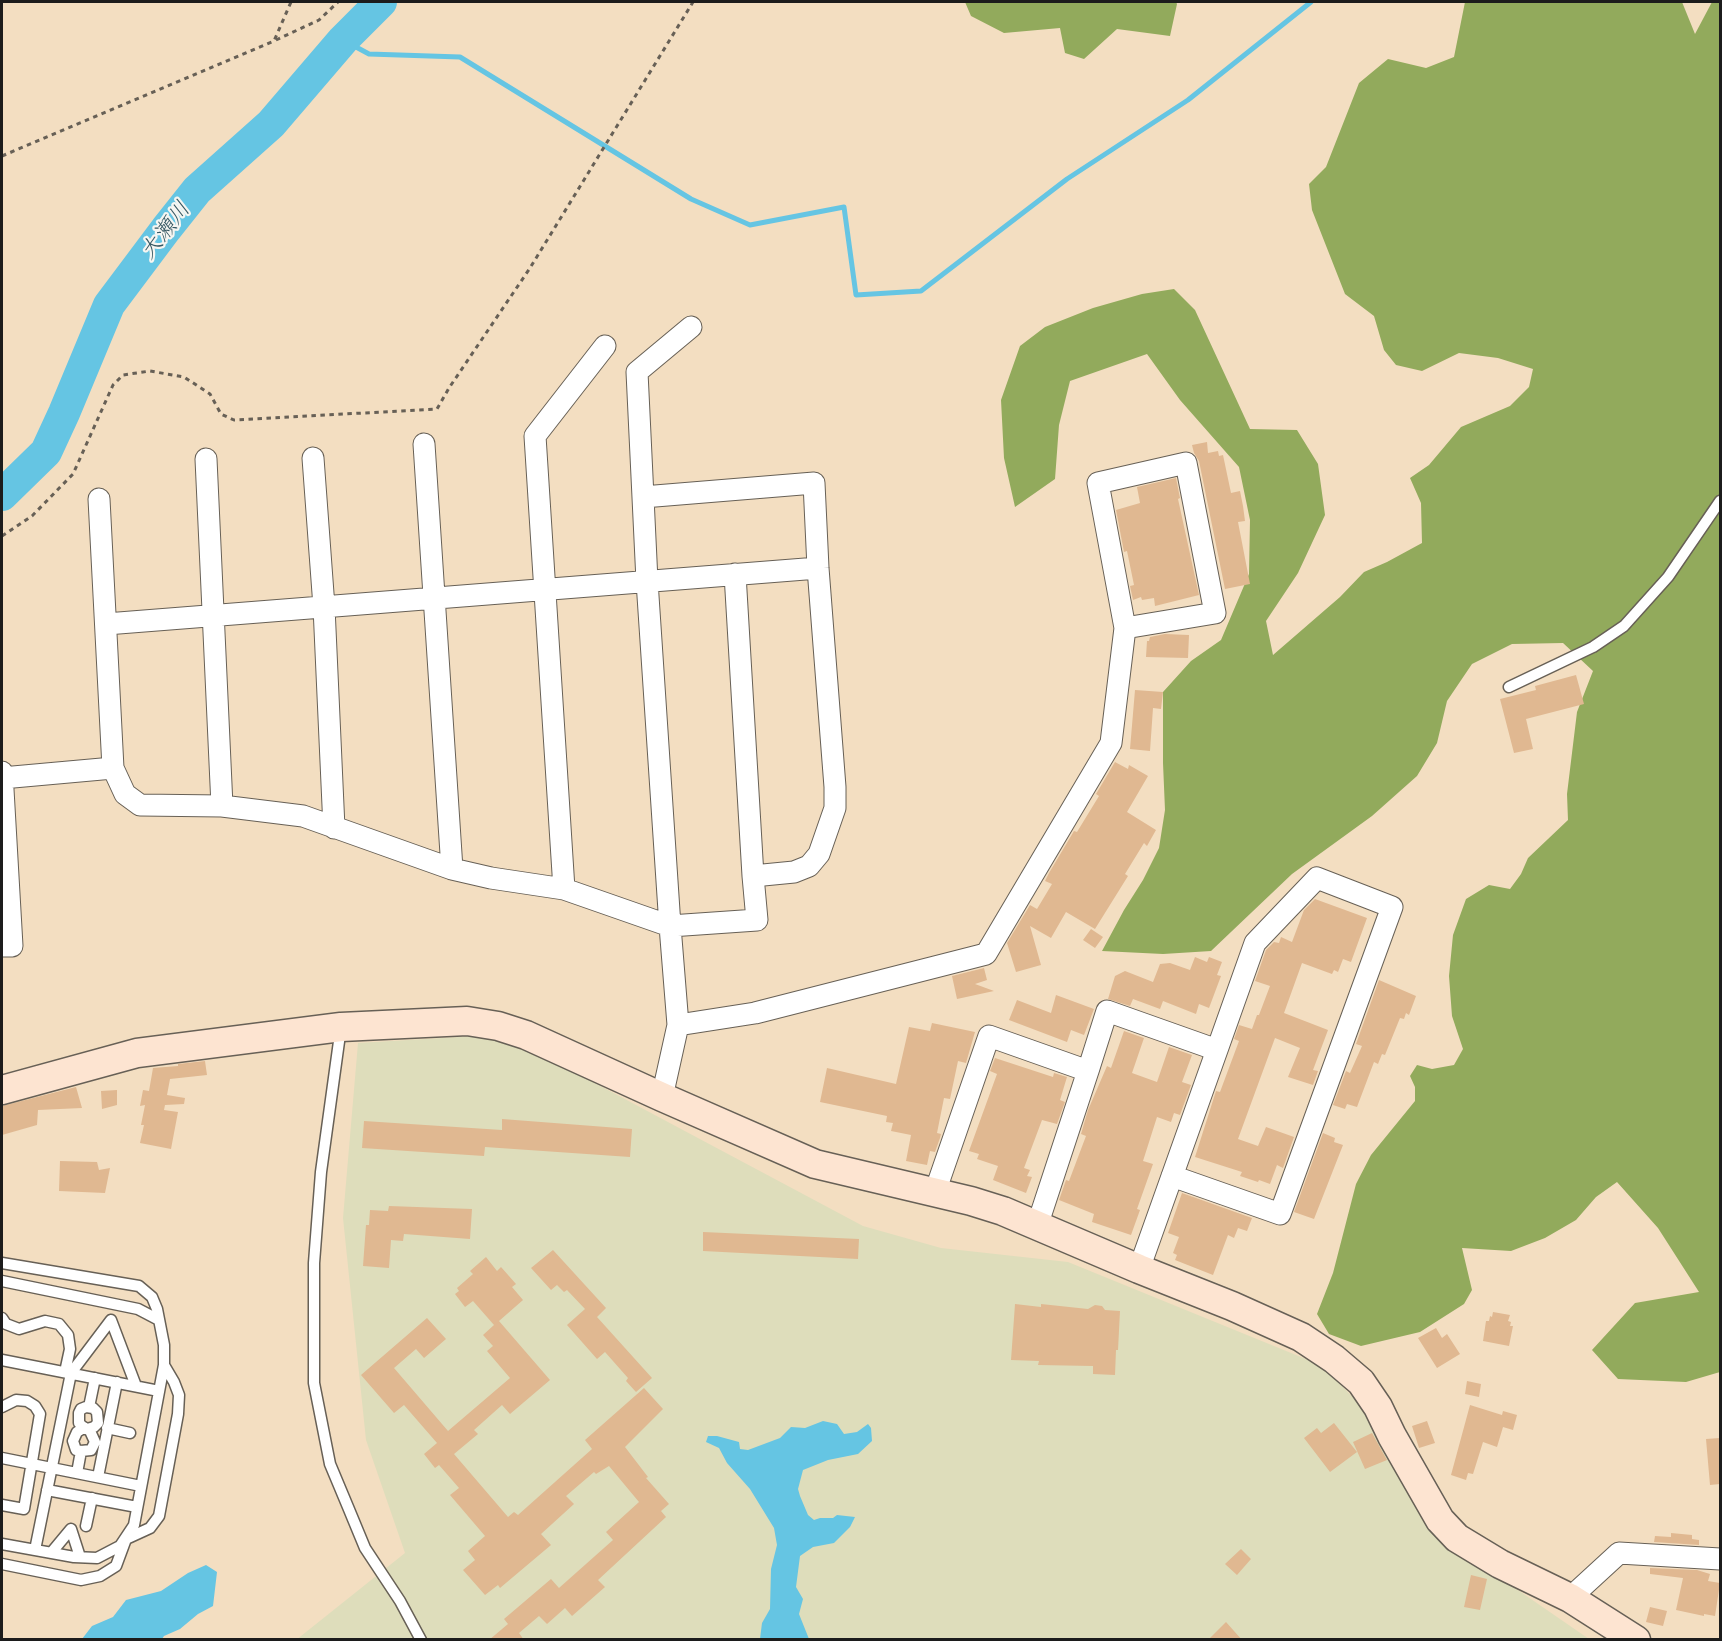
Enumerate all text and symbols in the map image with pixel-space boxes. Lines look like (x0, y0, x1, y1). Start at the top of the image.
water label: 大瀬川 (135, 197, 197, 265)

